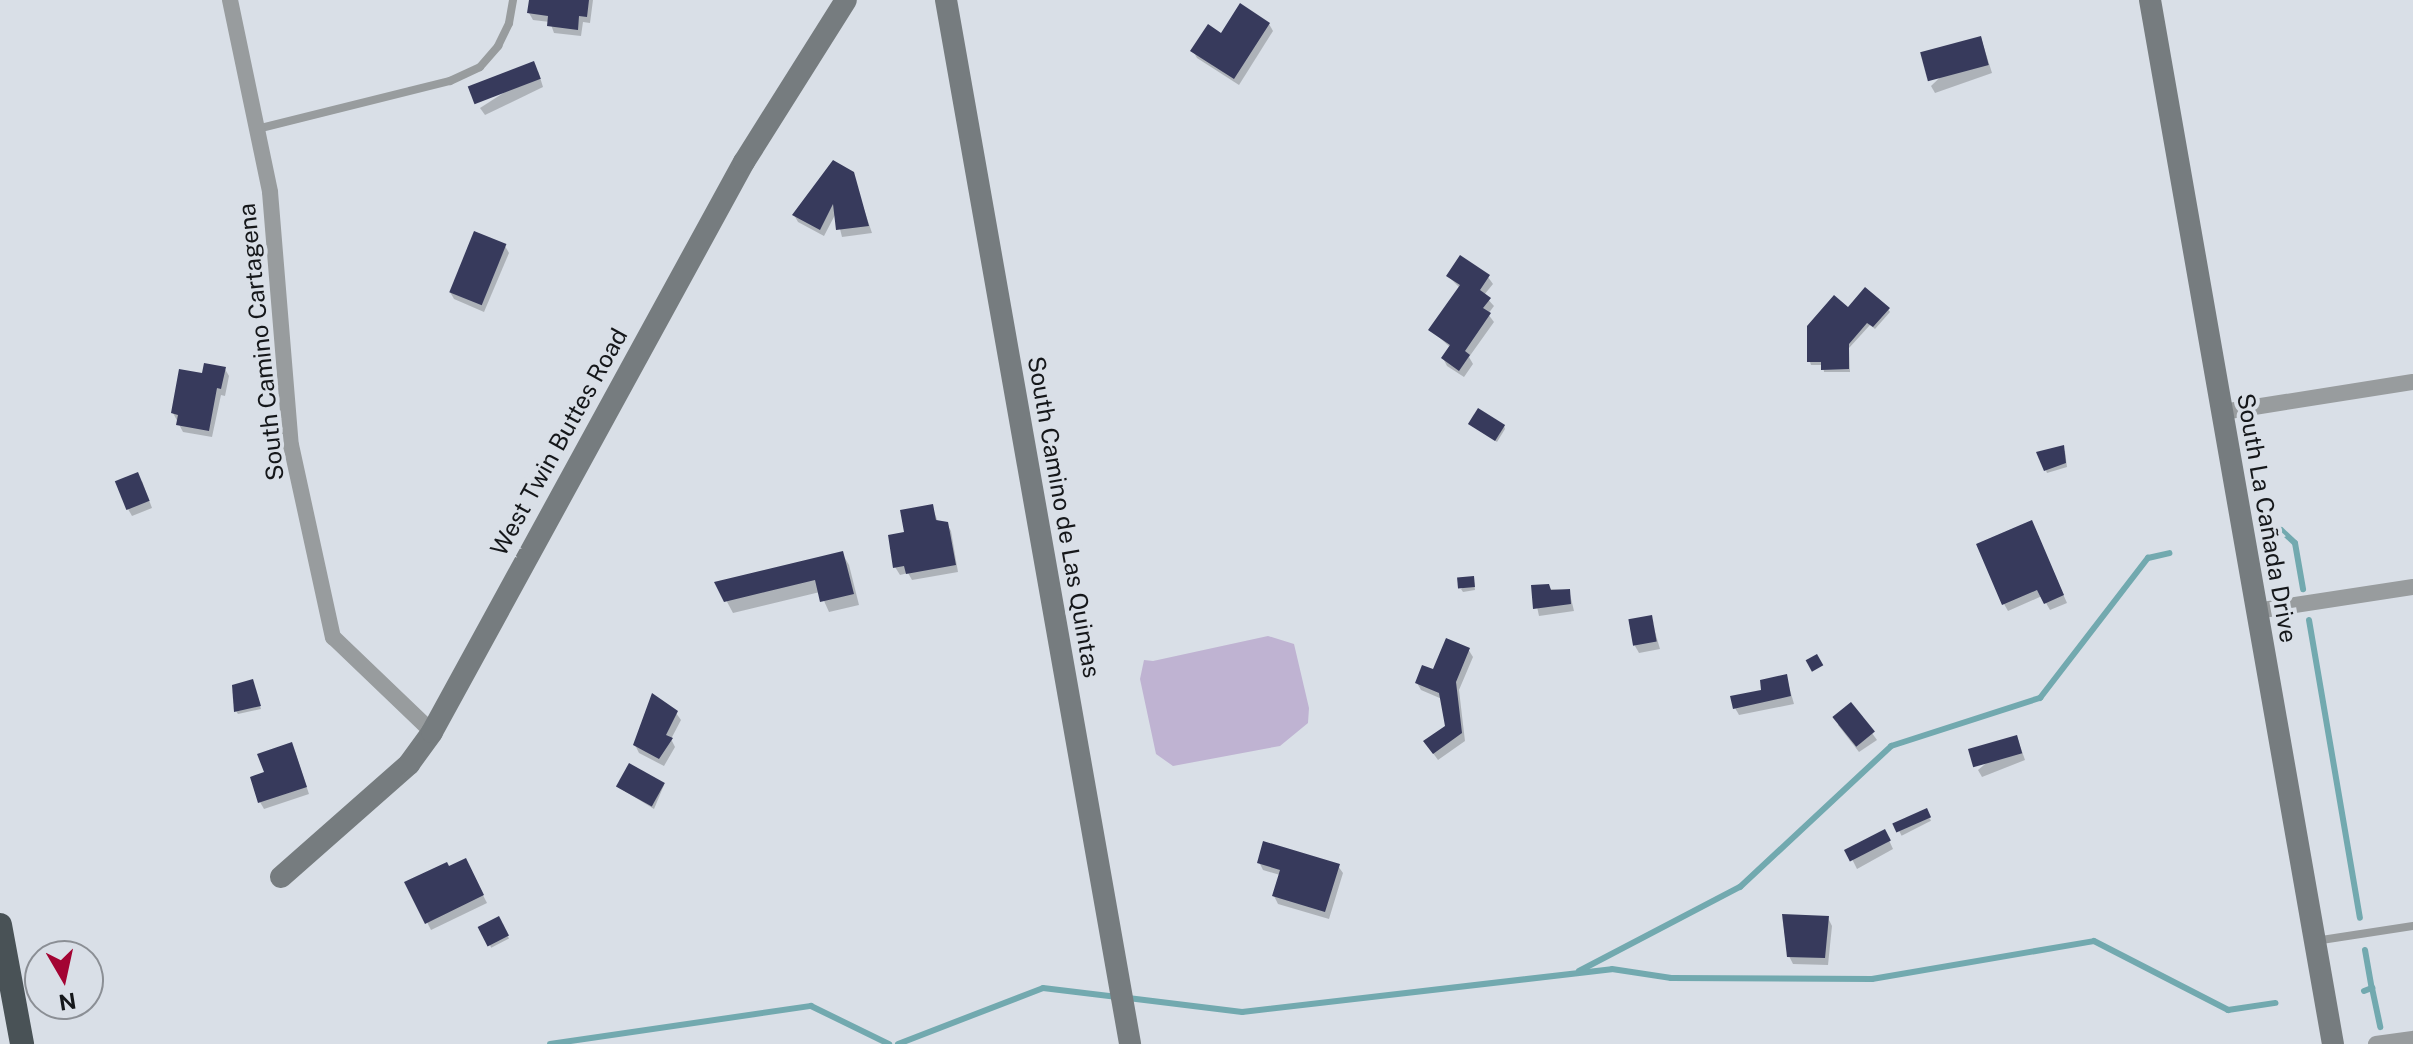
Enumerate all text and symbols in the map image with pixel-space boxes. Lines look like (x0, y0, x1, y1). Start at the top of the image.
street label: South Camino Cartagena (232, 202, 290, 482)
street label: West Twin Buttes Road (484, 323, 634, 561)
street label: South Camino de Las Quintas (1021, 354, 1107, 680)
street label: South La Cañada Drive (2231, 391, 2303, 645)
north arrow (24, 940, 104, 1020)
text: N (57, 988, 78, 1016)

